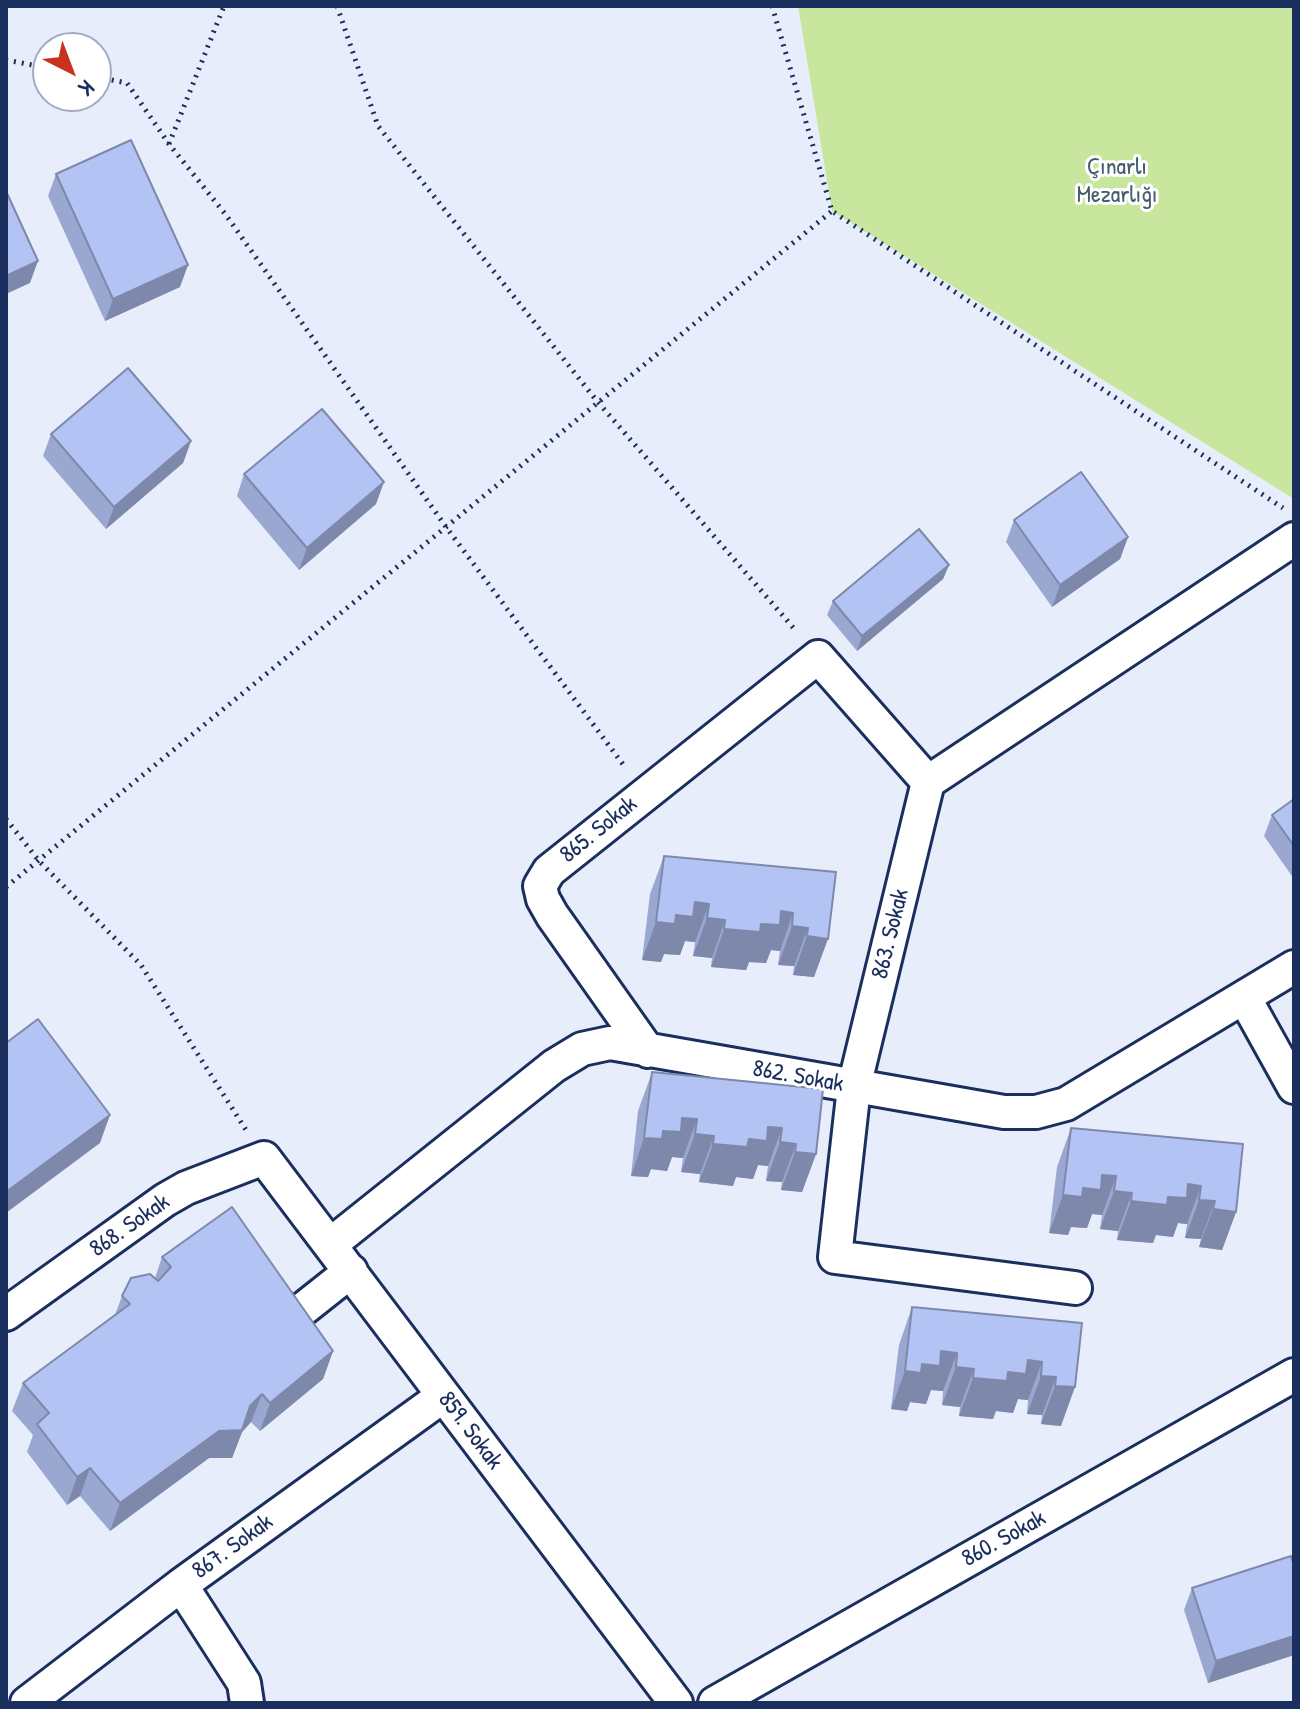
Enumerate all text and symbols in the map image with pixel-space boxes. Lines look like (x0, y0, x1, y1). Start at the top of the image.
north arrow (32, 32, 112, 112)
text: K (72, 73, 101, 103)
park label: Çınarlı Mezarlığı (1077, 154, 1157, 210)
street label: 865. Sokak (555, 790, 643, 870)
street label: 863. Sokak (866, 886, 916, 982)
street label: 862. Sokak (750, 1055, 846, 1099)
street label: 868. Sokak (84, 1188, 176, 1264)
street label: 859. Sokak (431, 1386, 509, 1476)
street label: 860. Sokak (957, 1504, 1051, 1574)
street label: 867. Sokak (187, 1508, 279, 1586)

